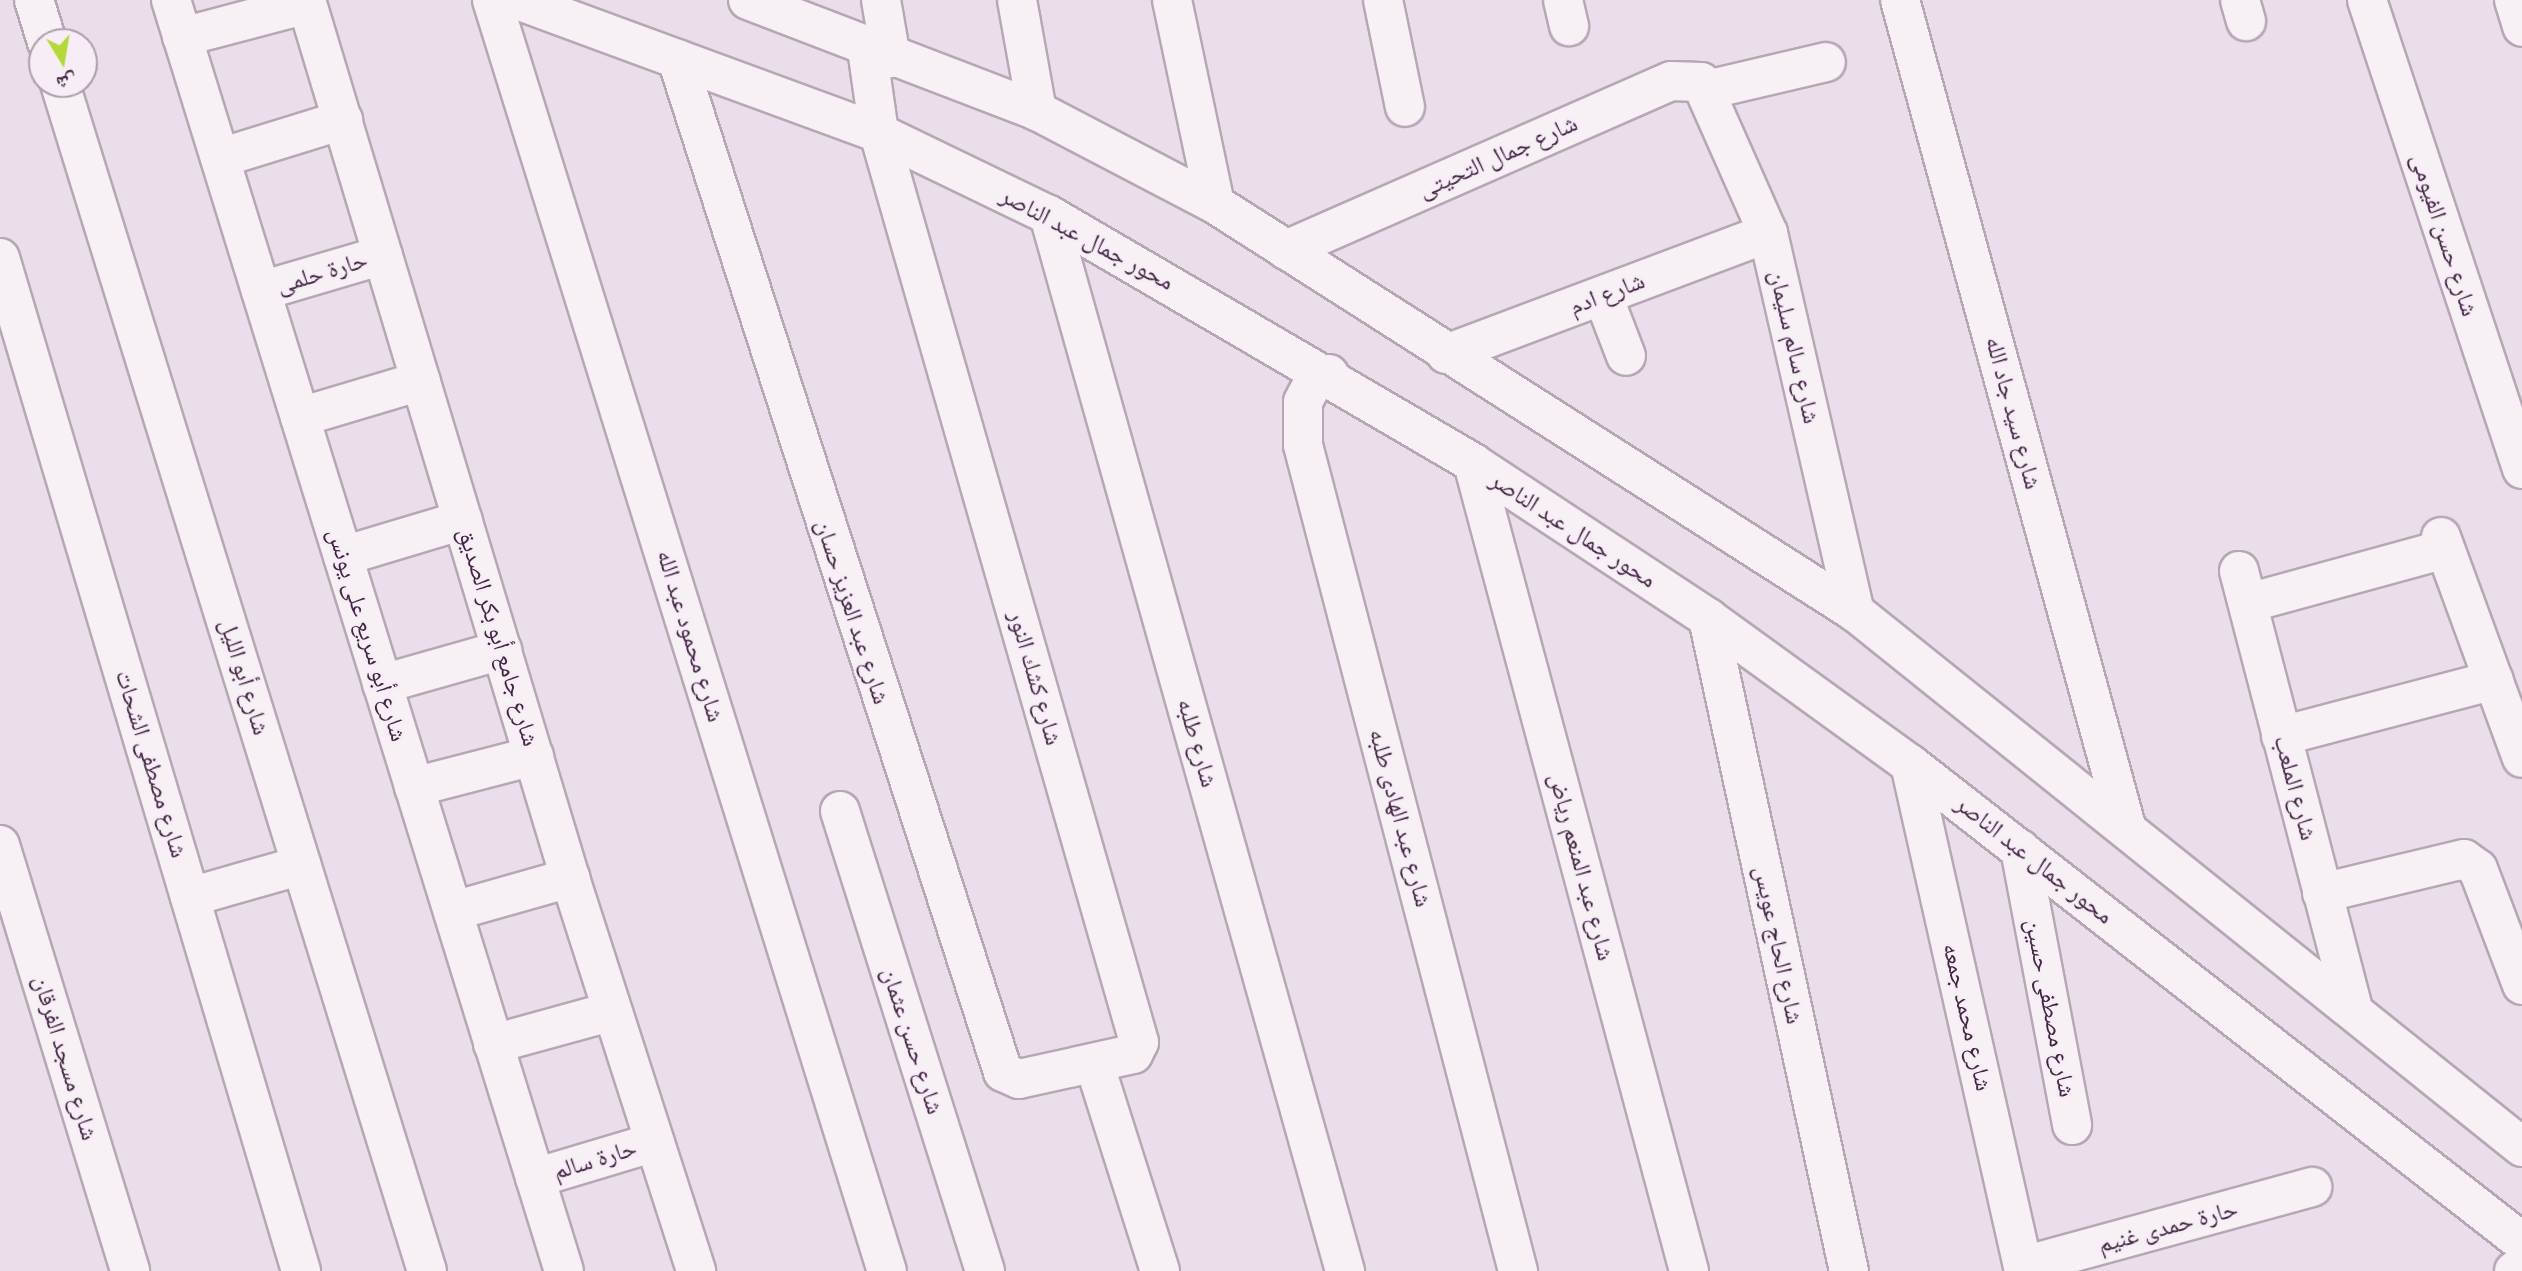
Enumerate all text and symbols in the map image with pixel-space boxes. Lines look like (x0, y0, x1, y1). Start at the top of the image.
north arrow (28, 28, 98, 98)
text: ش (55, 69, 79, 95)
street label: شارع جمال التحيتى (1414, 109, 1582, 205)
street label: شارع حسن الفيومى (2404, 150, 2484, 320)
street label: محور جمال عبد الناصر (995, 181, 1179, 297)
street label: حارة حلمى (273, 246, 371, 300)
street label: شارع ادم (1565, 266, 1649, 322)
street label: شارع سالم سليمان (1762, 267, 1826, 427)
street label: شارع سيد جاد الله (1979, 334, 2047, 492)
street label: محور جمال عبد الناصر (1484, 466, 1662, 594)
street label: شارع عبد العزيز حسان (809, 516, 895, 708)
street label: شارع جامع أبو بكر الصديق (451, 524, 545, 750)
street label: شارع أبو سريع على يونس (321, 525, 413, 745)
street label: شارع محمود عبد الله (650, 547, 730, 725)
street label: شارع كشك النور (1002, 607, 1068, 749)
street label: شارع أبو الليل (213, 616, 275, 738)
street label: شارع مصطفى الشحات (109, 667, 193, 861)
street label: شارع طلبه (1171, 695, 1223, 791)
street label: شارع عبد الهادى طلبه (1362, 726, 1438, 910)
street label: شارع الملعب (2267, 732, 2323, 844)
street label: شارع عبد المنعم رياض (1542, 770, 1620, 964)
street label: محور جمال عبد الناصر (1949, 789, 2119, 931)
street label: شارع الحاج عويس (1747, 863, 1809, 1027)
street label: شارع مصطفى حسين (2019, 916, 2081, 1100)
street label: شارع محمد جمعه (1936, 940, 1998, 1094)
street label: شارع حسن عثمان (875, 964, 949, 1118)
street label: شارع مسجد الفرقان (26, 972, 104, 1144)
street label: حارة سالم (550, 1134, 640, 1186)
street label: حارة حمدى غنيم (2095, 1195, 2241, 1259)

